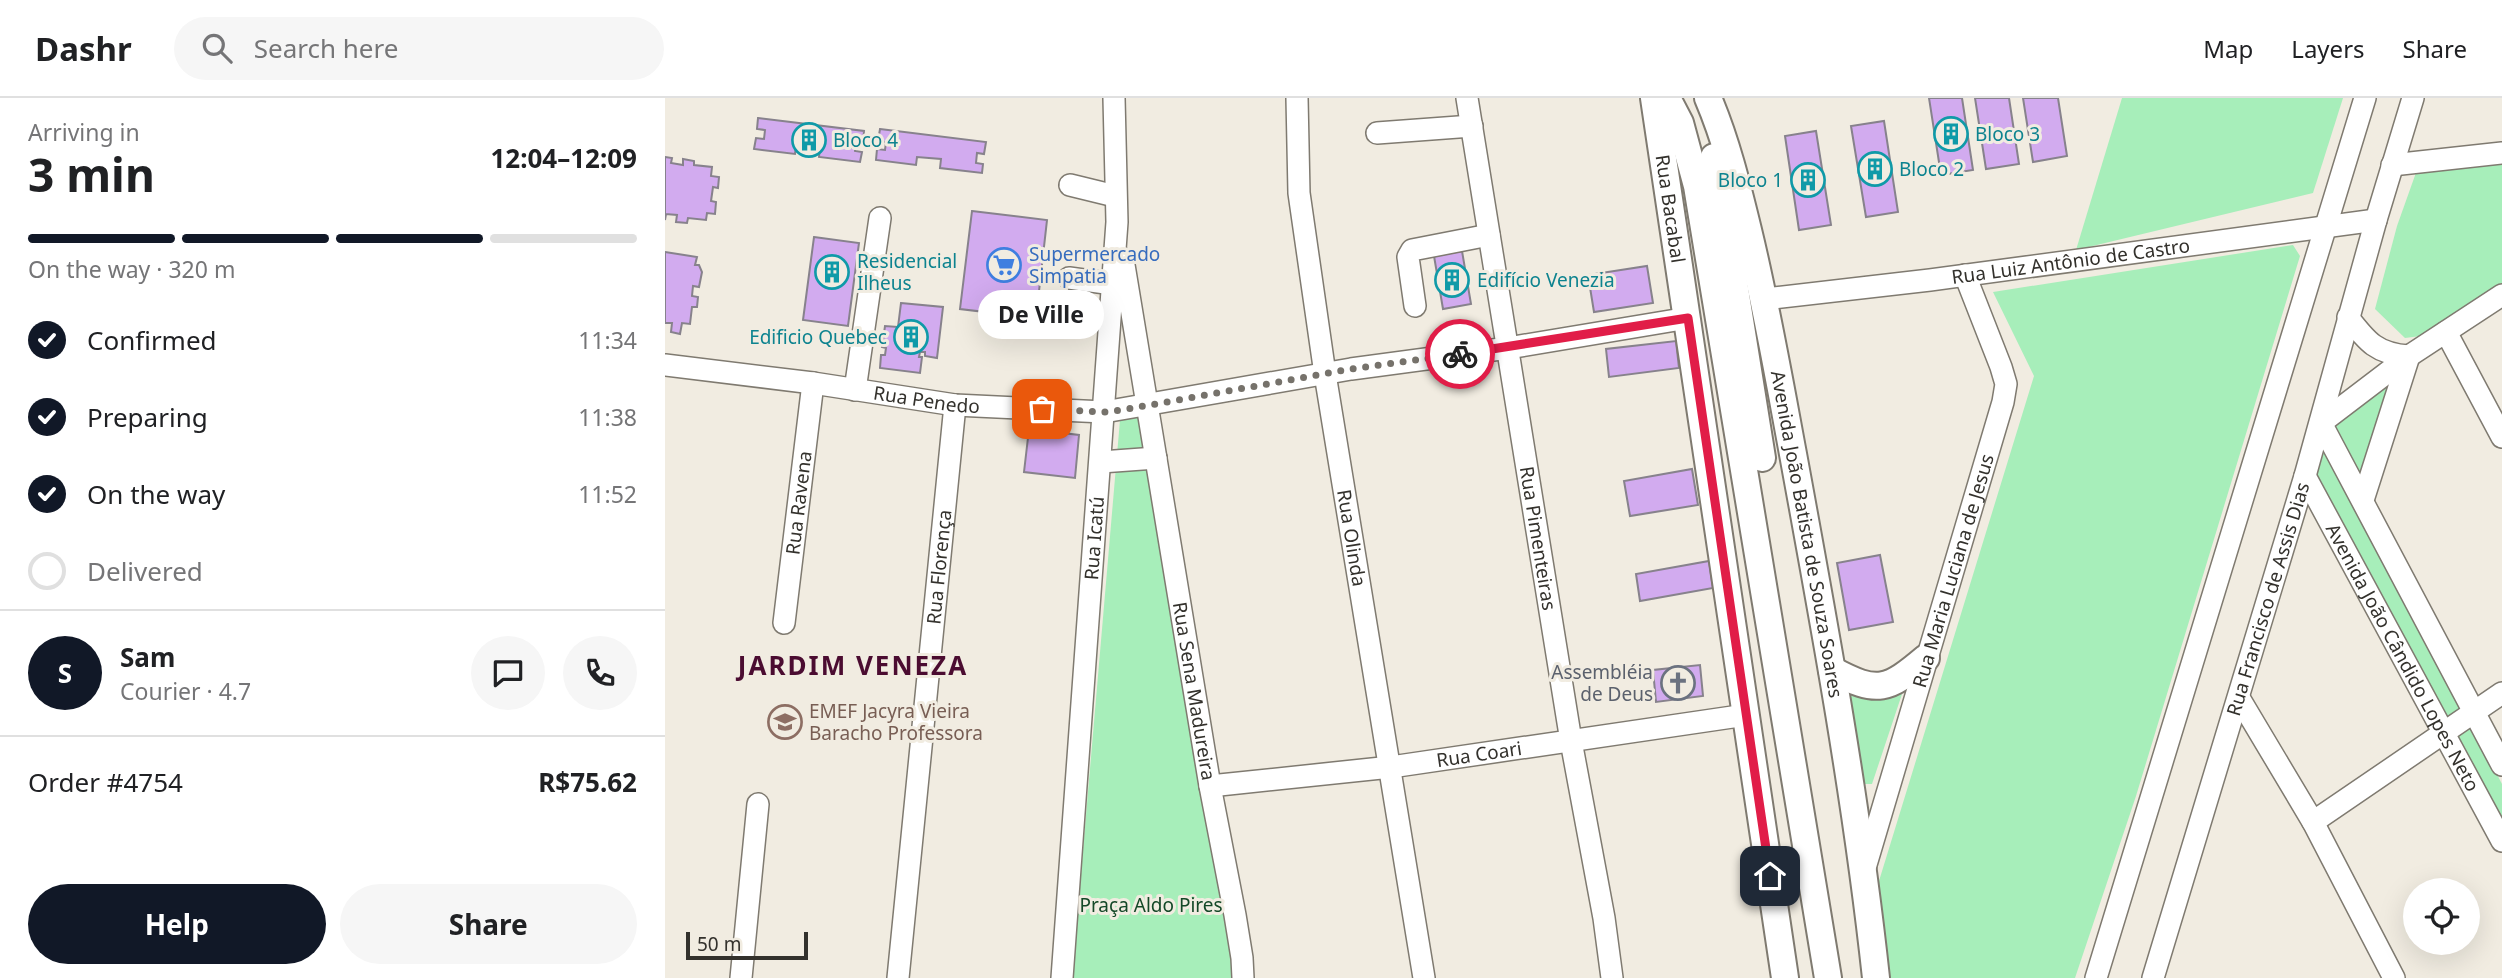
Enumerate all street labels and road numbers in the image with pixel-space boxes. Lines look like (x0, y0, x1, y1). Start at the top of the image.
street label: Rua Bacabal (1650, 153, 1691, 265)
street label: Rua Luiz Antônio de Castro (1950, 232, 2191, 290)
street label: Avenida João Batista de Souza Soares (1765, 368, 1849, 700)
street label: Rua Penedo (872, 380, 980, 419)
street label: Rua Ravena (779, 449, 818, 556)
street label: Rua Maria Luciana de Jesus (1906, 451, 2000, 691)
street label: Rua Pimenteiras (1514, 464, 1563, 612)
street label: Rua Francisco de Assis Dias (2220, 479, 2315, 719)
street label: Rua Olinda (1331, 487, 1373, 588)
street label: Rua Icatú (1078, 495, 1110, 581)
street label: Rua Florença (920, 508, 958, 626)
street label: Avenida João Cândido Lopes Neto (2320, 519, 2486, 796)
street label: Rua Sena Madureira (1167, 600, 1222, 782)
street label: Rua Coari (1435, 735, 1524, 773)

